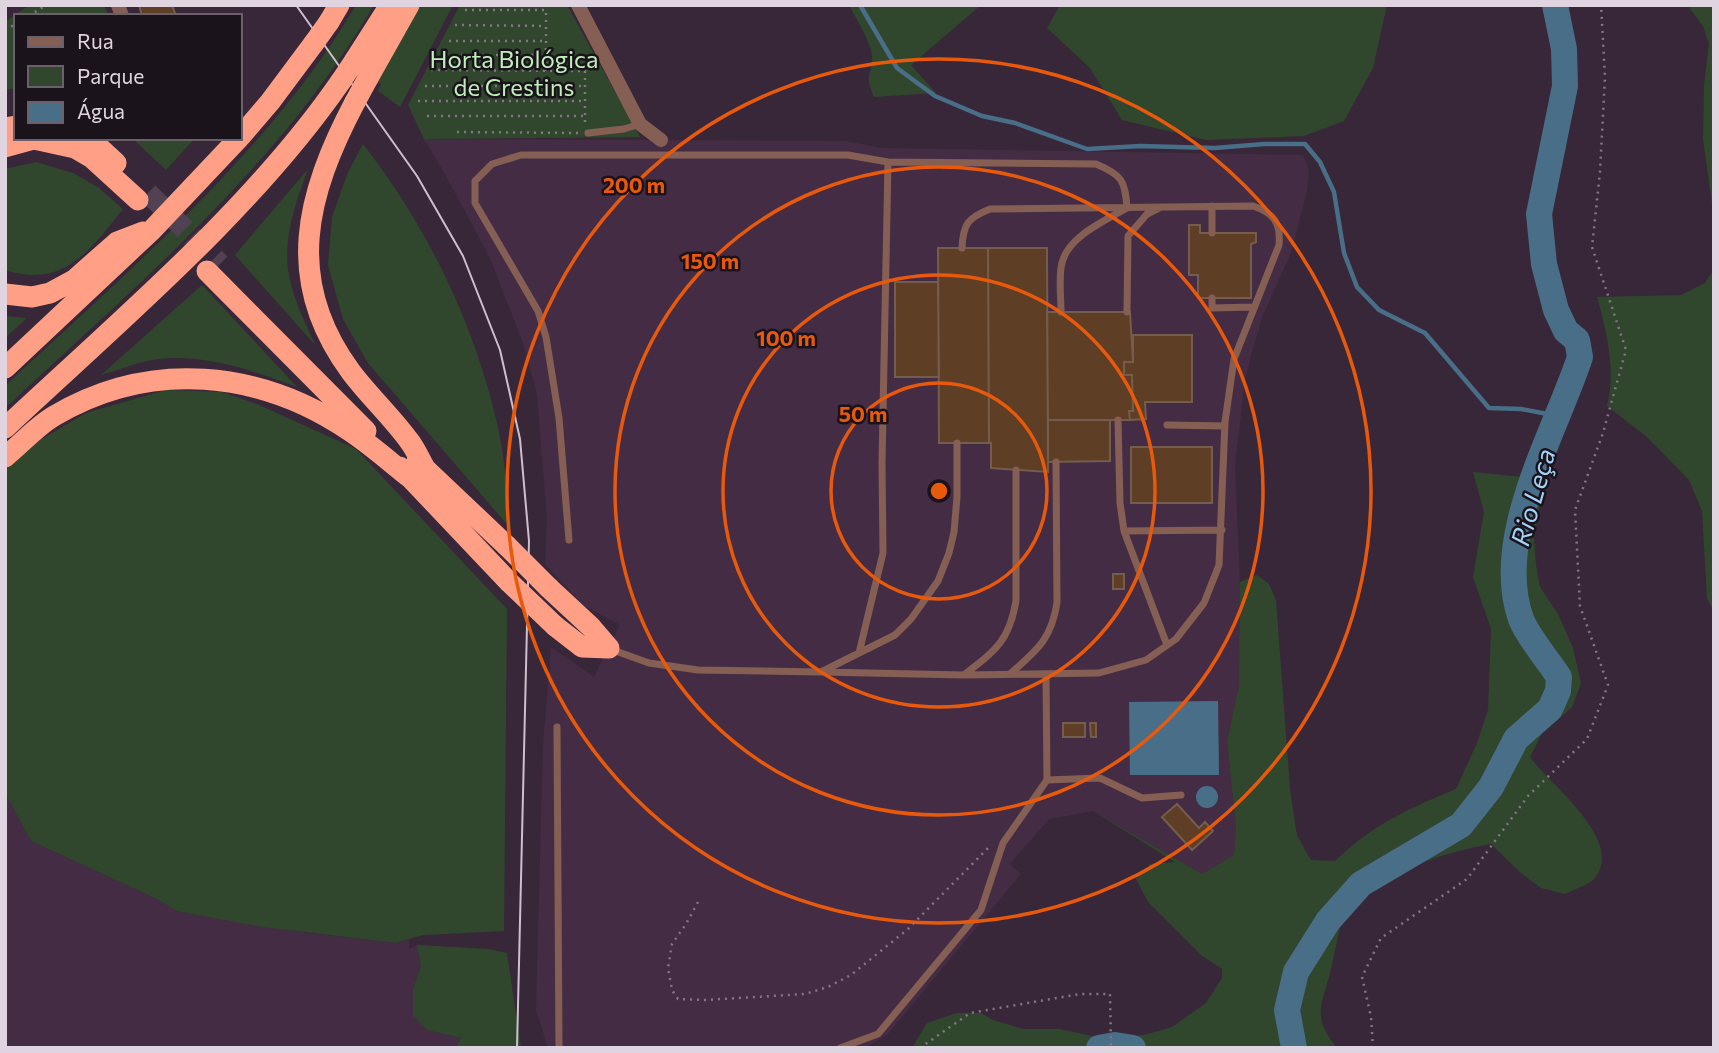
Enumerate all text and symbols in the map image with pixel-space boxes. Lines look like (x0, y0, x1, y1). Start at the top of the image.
legend (14, 14, 242, 140)
text: Rua (77, 28, 114, 53)
park label: Horta Biológica de Crestins (430, 44, 598, 101)
text: Parque (77, 63, 144, 88)
text: Água (77, 98, 125, 123)
text: 200 m (603, 172, 665, 197)
text: 150 m (681, 248, 739, 273)
text: 100 m (756, 325, 816, 350)
text: 50 m (839, 401, 887, 426)
water label: Rio Leça (1503, 445, 1561, 549)
centre of rings (927, 479, 951, 503)

